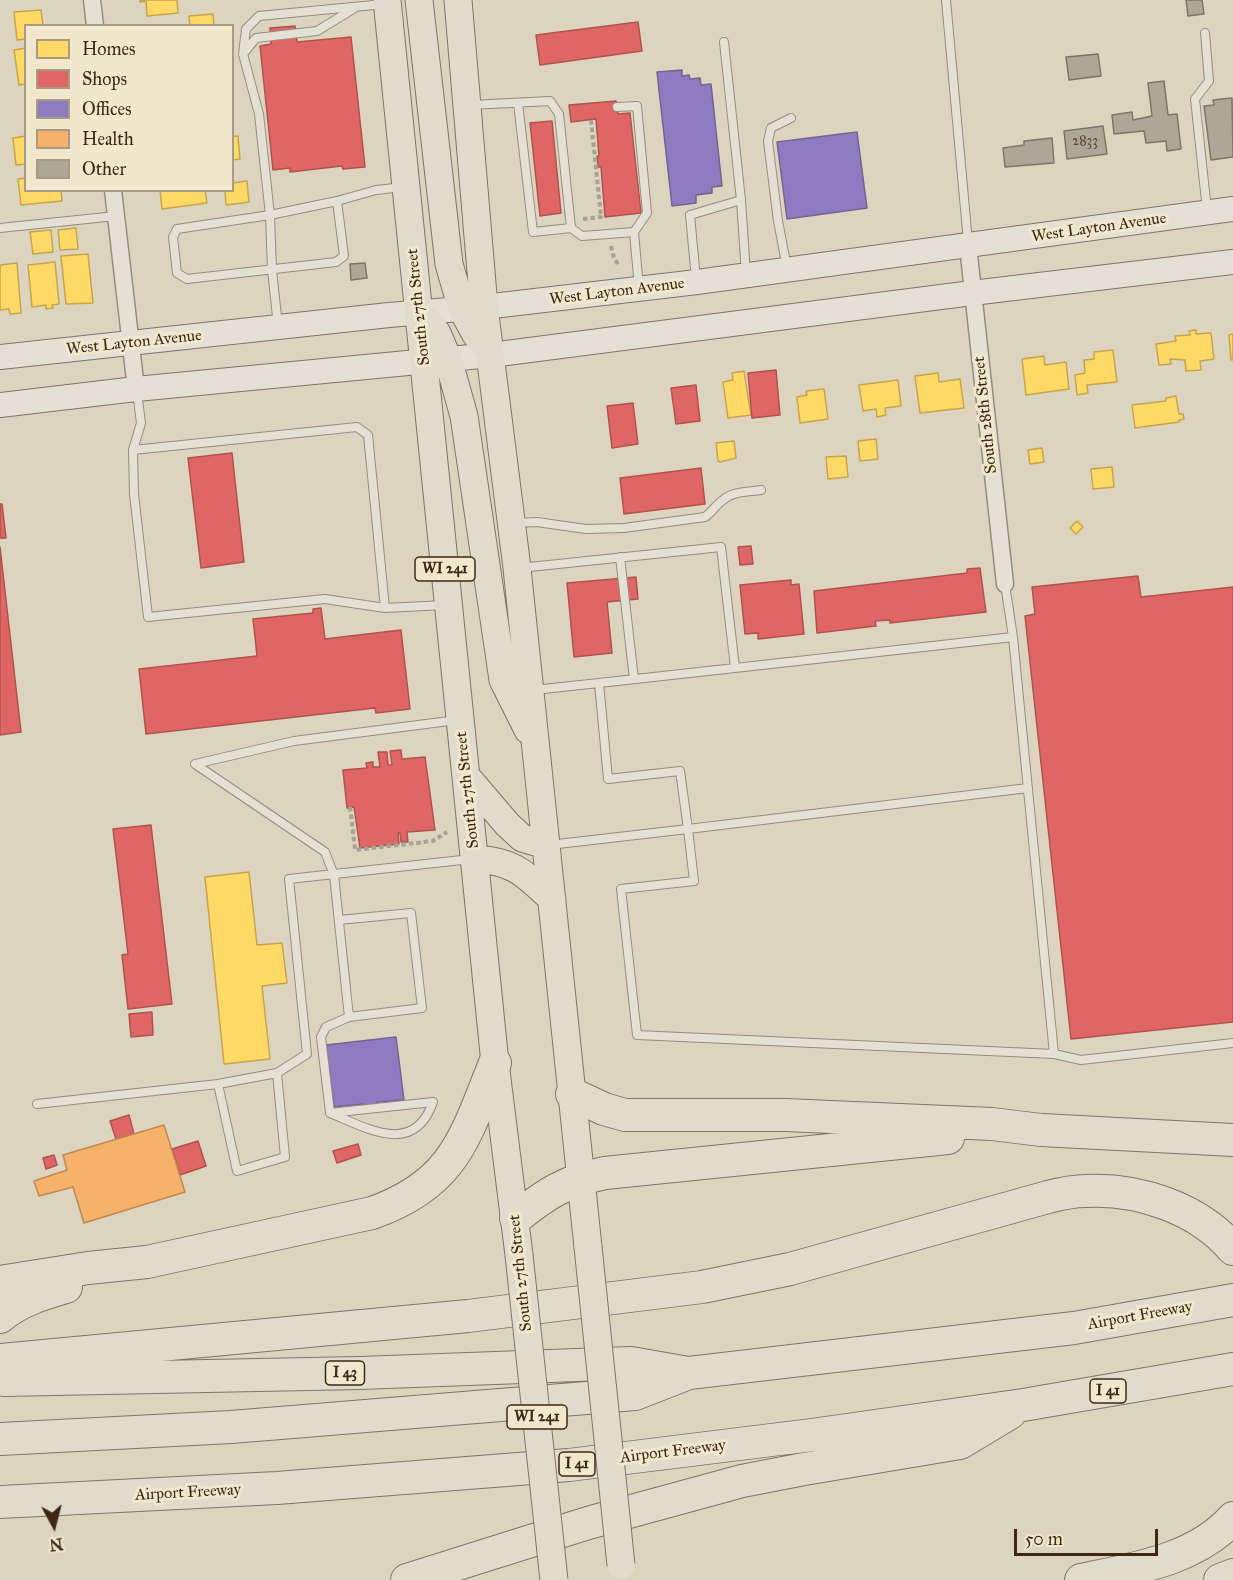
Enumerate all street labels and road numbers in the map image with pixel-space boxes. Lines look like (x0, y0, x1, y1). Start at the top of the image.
street label: West Layton Avenue (1030, 209, 1168, 247)
street label: South 27th Street (403, 247, 435, 367)
street label: West Layton Avenue (548, 274, 686, 310)
street label: West Layton Avenue (65, 326, 203, 360)
street label: South 28th Street (970, 355, 1002, 475)
road number: WI 241 (415, 557, 475, 581)
street label: South 27th Street (452, 730, 484, 850)
street label: South 27th Street (505, 1213, 537, 1333)
street label: Airport Freeway (1086, 1297, 1194, 1335)
road number: I 43 (326, 1361, 364, 1385)
road number: I 41 (1090, 1379, 1126, 1403)
road number: WI 241 (507, 1405, 567, 1429)
street label: Airport Freeway (619, 1436, 727, 1468)
road number: I 41 (559, 1452, 595, 1476)
street label: Airport Freeway (134, 1481, 242, 1505)

